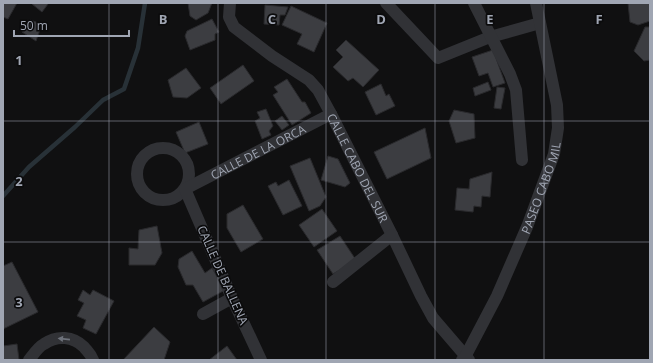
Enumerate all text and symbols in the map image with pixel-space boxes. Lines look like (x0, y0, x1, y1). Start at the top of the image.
text: B (159, 10, 168, 28)
text: C (268, 10, 276, 28)
text: D (376, 10, 386, 28)
text: E (486, 10, 494, 28)
text: F (595, 10, 603, 28)
scale bar (14, 12, 129, 38)
text: 50 m (20, 17, 48, 34)
text: 1 (15, 51, 23, 69)
street label: CALLE CABO DEL SUR (323, 110, 393, 226)
street label: CALLE DE LA ORCA (207, 120, 309, 183)
street label: PASEO CABO MIL (517, 141, 564, 236)
text: 2 (15, 172, 23, 190)
street label: CALLE DE BALLENA (193, 223, 253, 328)
text: 3 (15, 293, 23, 311)
one-way arrow (57, 335, 70, 342)

